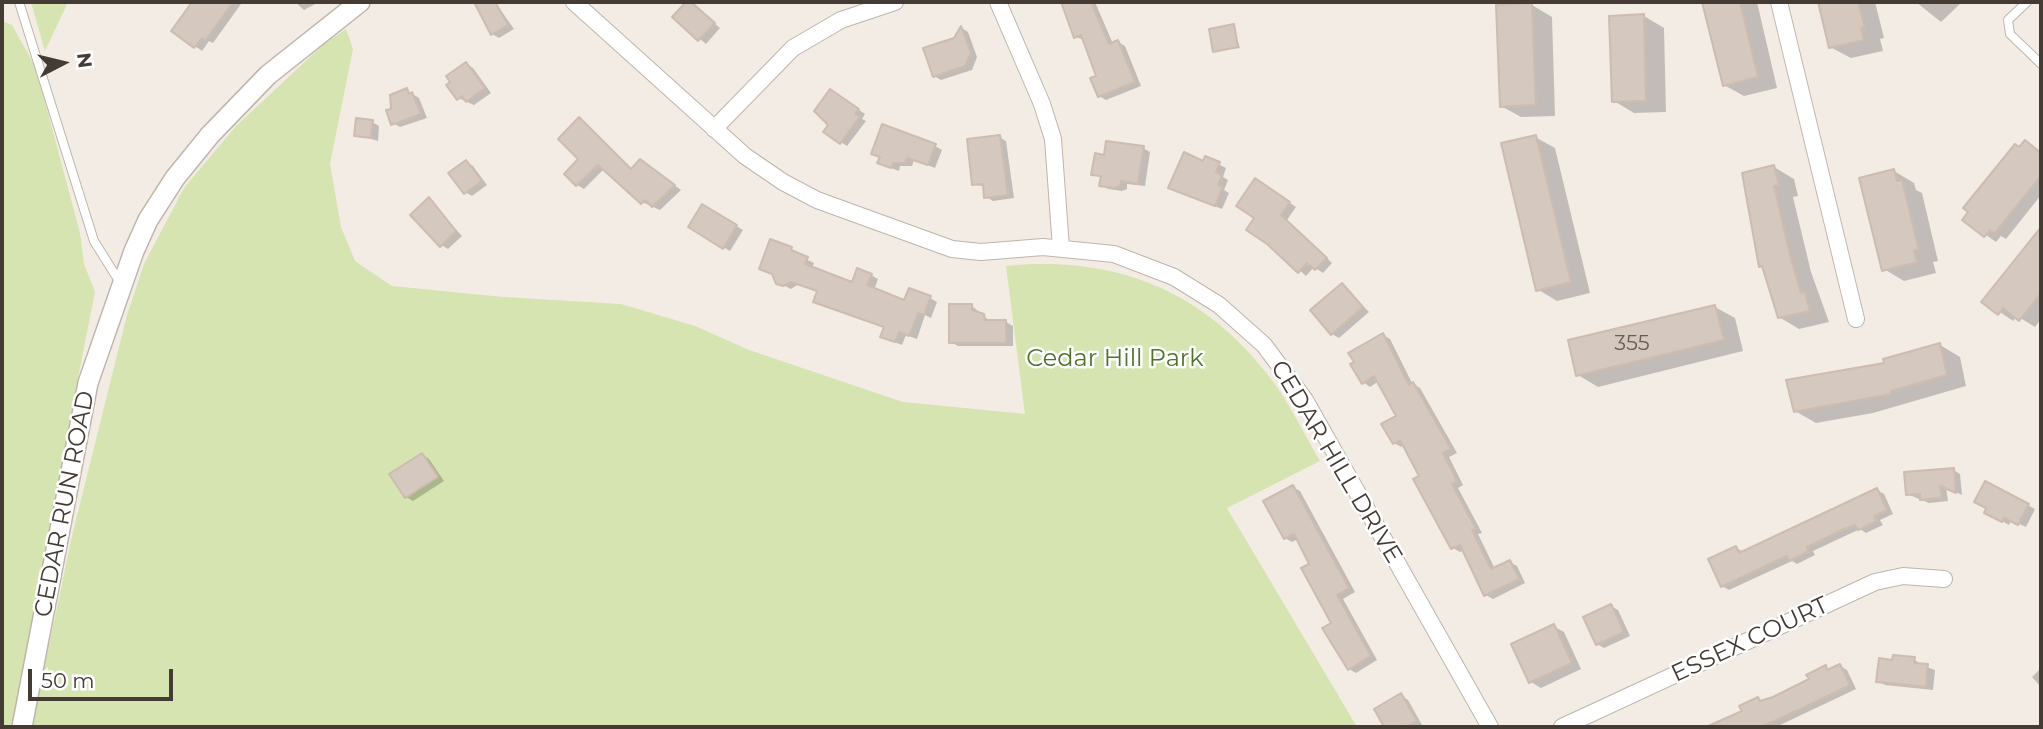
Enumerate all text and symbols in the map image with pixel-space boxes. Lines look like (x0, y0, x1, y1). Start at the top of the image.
north arrow (28, 28, 98, 98)
text: N (72, 51, 97, 69)
house number: 355 (1614, 331, 1650, 357)
park label: Cedar Hill Park (1026, 345, 1204, 373)
street label: CEDAR HILL DRIVE (1264, 355, 1408, 569)
street label: CEDAR RUN ROAD (29, 388, 101, 620)
street label: ESSEX COURT (1667, 591, 1833, 689)
scale bar (32, 656, 177, 700)
text: 50 m (41, 668, 95, 693)

